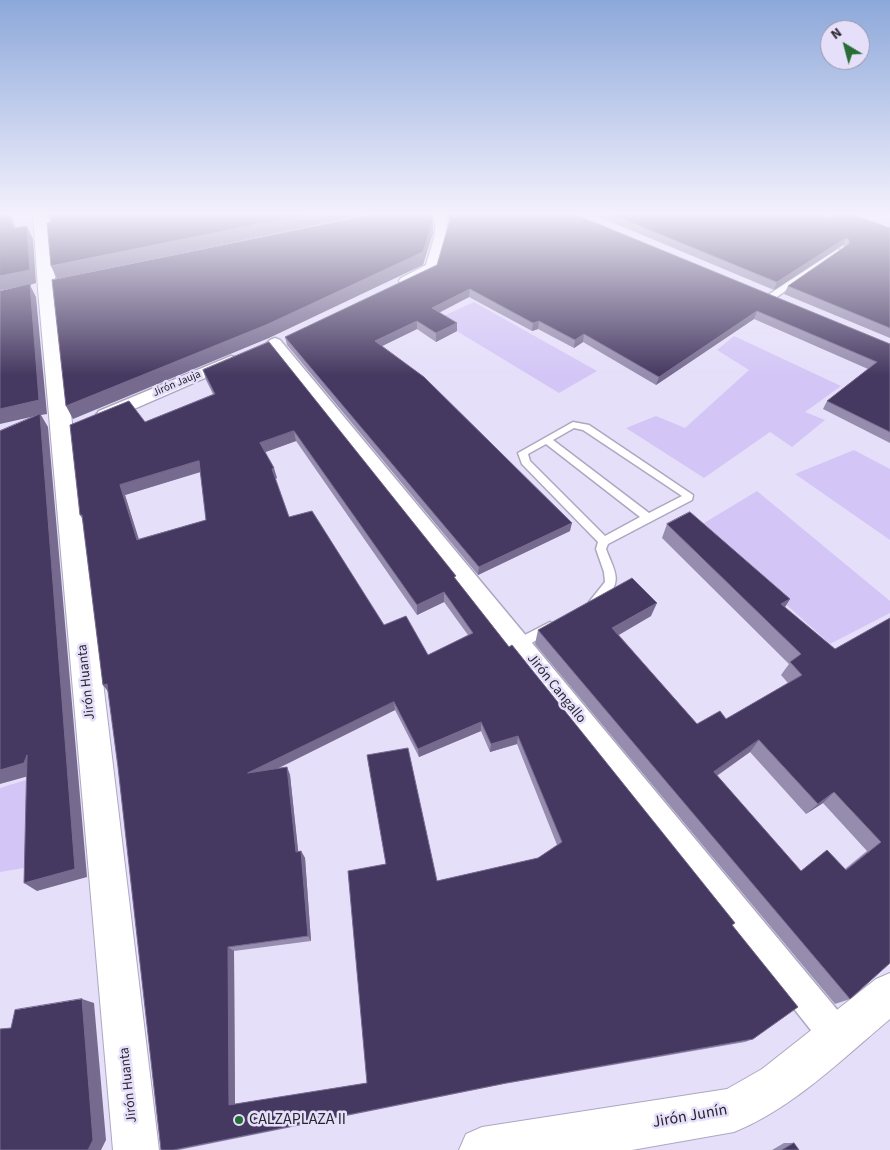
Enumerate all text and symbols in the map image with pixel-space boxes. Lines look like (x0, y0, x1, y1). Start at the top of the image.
north arrow (820, 20, 870, 70)
text: N (827, 23, 846, 45)
street label: Jirón Jauja (151, 368, 203, 400)
street label: Jirón Huanta (75, 643, 99, 721)
street label: Jirón Cangallo (523, 651, 589, 727)
street label: Jirón Huanta (117, 1046, 141, 1124)
street label: Jirón Junín (651, 1101, 729, 1133)
place label: CALZAPLAZA II (249, 1110, 346, 1130)
marker: CALZAPLAZA II (233, 1114, 245, 1126)

